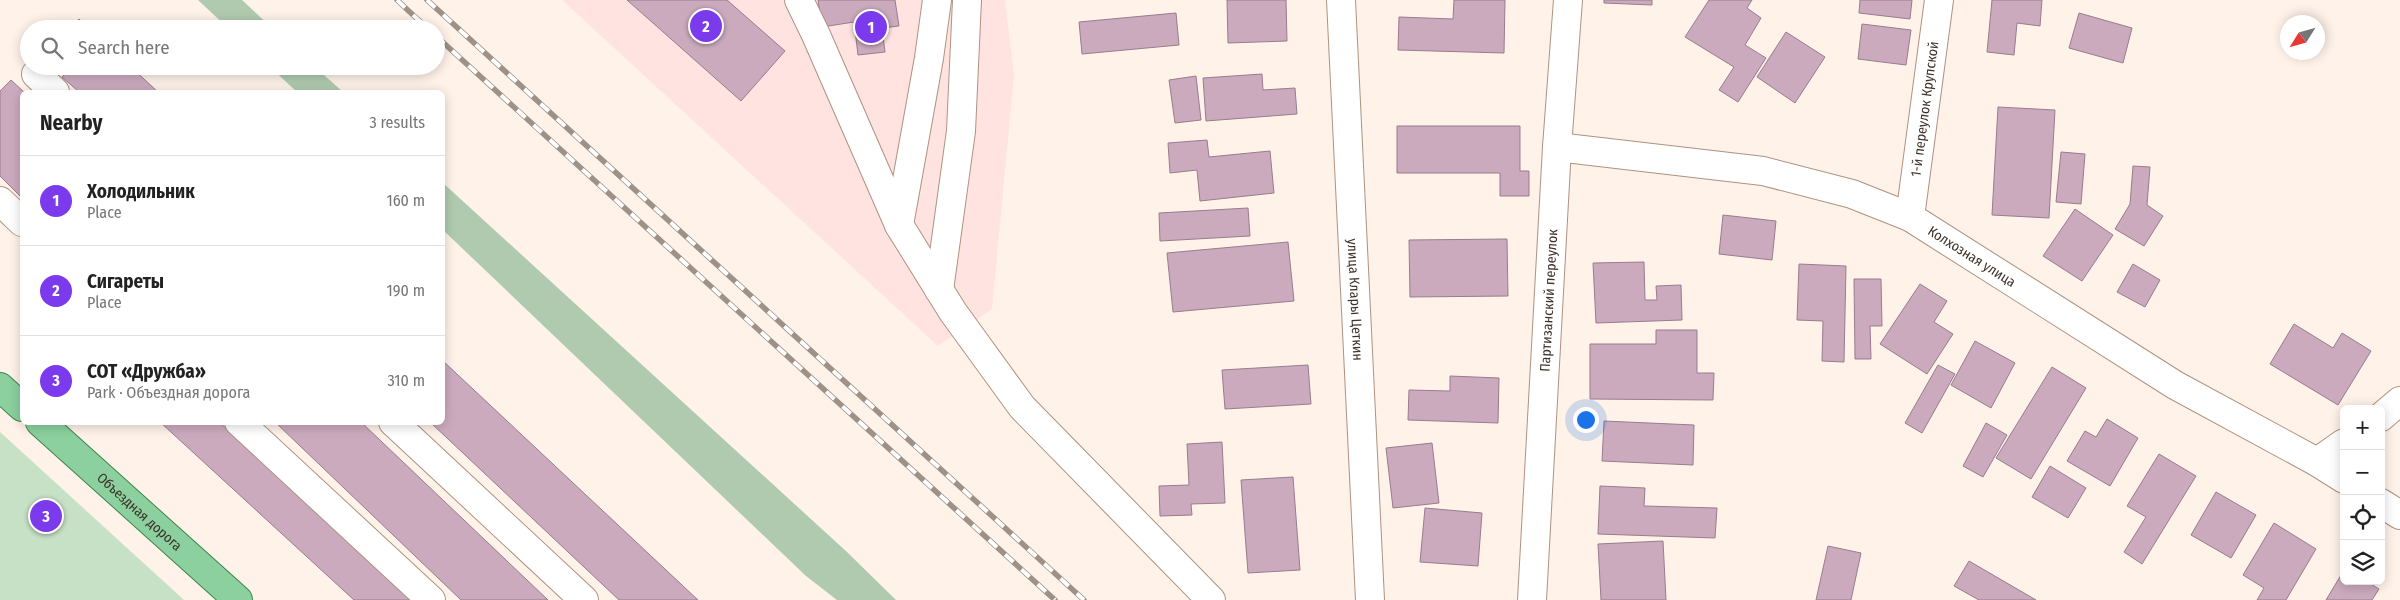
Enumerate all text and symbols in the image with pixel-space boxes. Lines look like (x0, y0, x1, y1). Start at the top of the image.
pin: 2 (690, 7, 722, 45)
pin: 1 (855, 8, 887, 46)
north arrow (2280, 15, 2325, 60)
search box (20, 20, 445, 75)
icon: search (38, 34, 66, 62)
text: Search here (78, 36, 170, 59)
street label: 1-й переулок Крупской (1907, 40, 1942, 178)
text: Nearby (40, 110, 102, 136)
text: 3 results (369, 113, 425, 132)
text: Холодильник (87, 180, 195, 203)
text: 1 (53, 191, 59, 210)
text: 160 m (386, 191, 425, 210)
text: Place (87, 203, 122, 222)
street label: Колхозная улица (1925, 223, 2019, 291)
street label: Партизанский переулок (1537, 228, 1561, 372)
street label: улица Клары Цеткин (1344, 238, 1366, 361)
text: Сигареты (87, 270, 164, 293)
text: 2 (52, 281, 60, 300)
text: 190 m (387, 281, 425, 300)
text: Place (87, 293, 122, 312)
text: СОТ «Дружба» (87, 360, 206, 383)
text: 3 (52, 371, 60, 390)
text: 310 m (388, 371, 425, 390)
text: Park · Объездная дорога (87, 383, 250, 402)
map controls (2340, 405, 2385, 585)
button: + (2340, 405, 2385, 450)
your location (1573, 407, 1599, 433)
button: − (2340, 450, 2385, 495)
street label: Объездная дорога (93, 469, 186, 555)
button: locate (2340, 495, 2385, 540)
pin: 3 (30, 497, 62, 535)
button: layers (2340, 540, 2385, 585)

